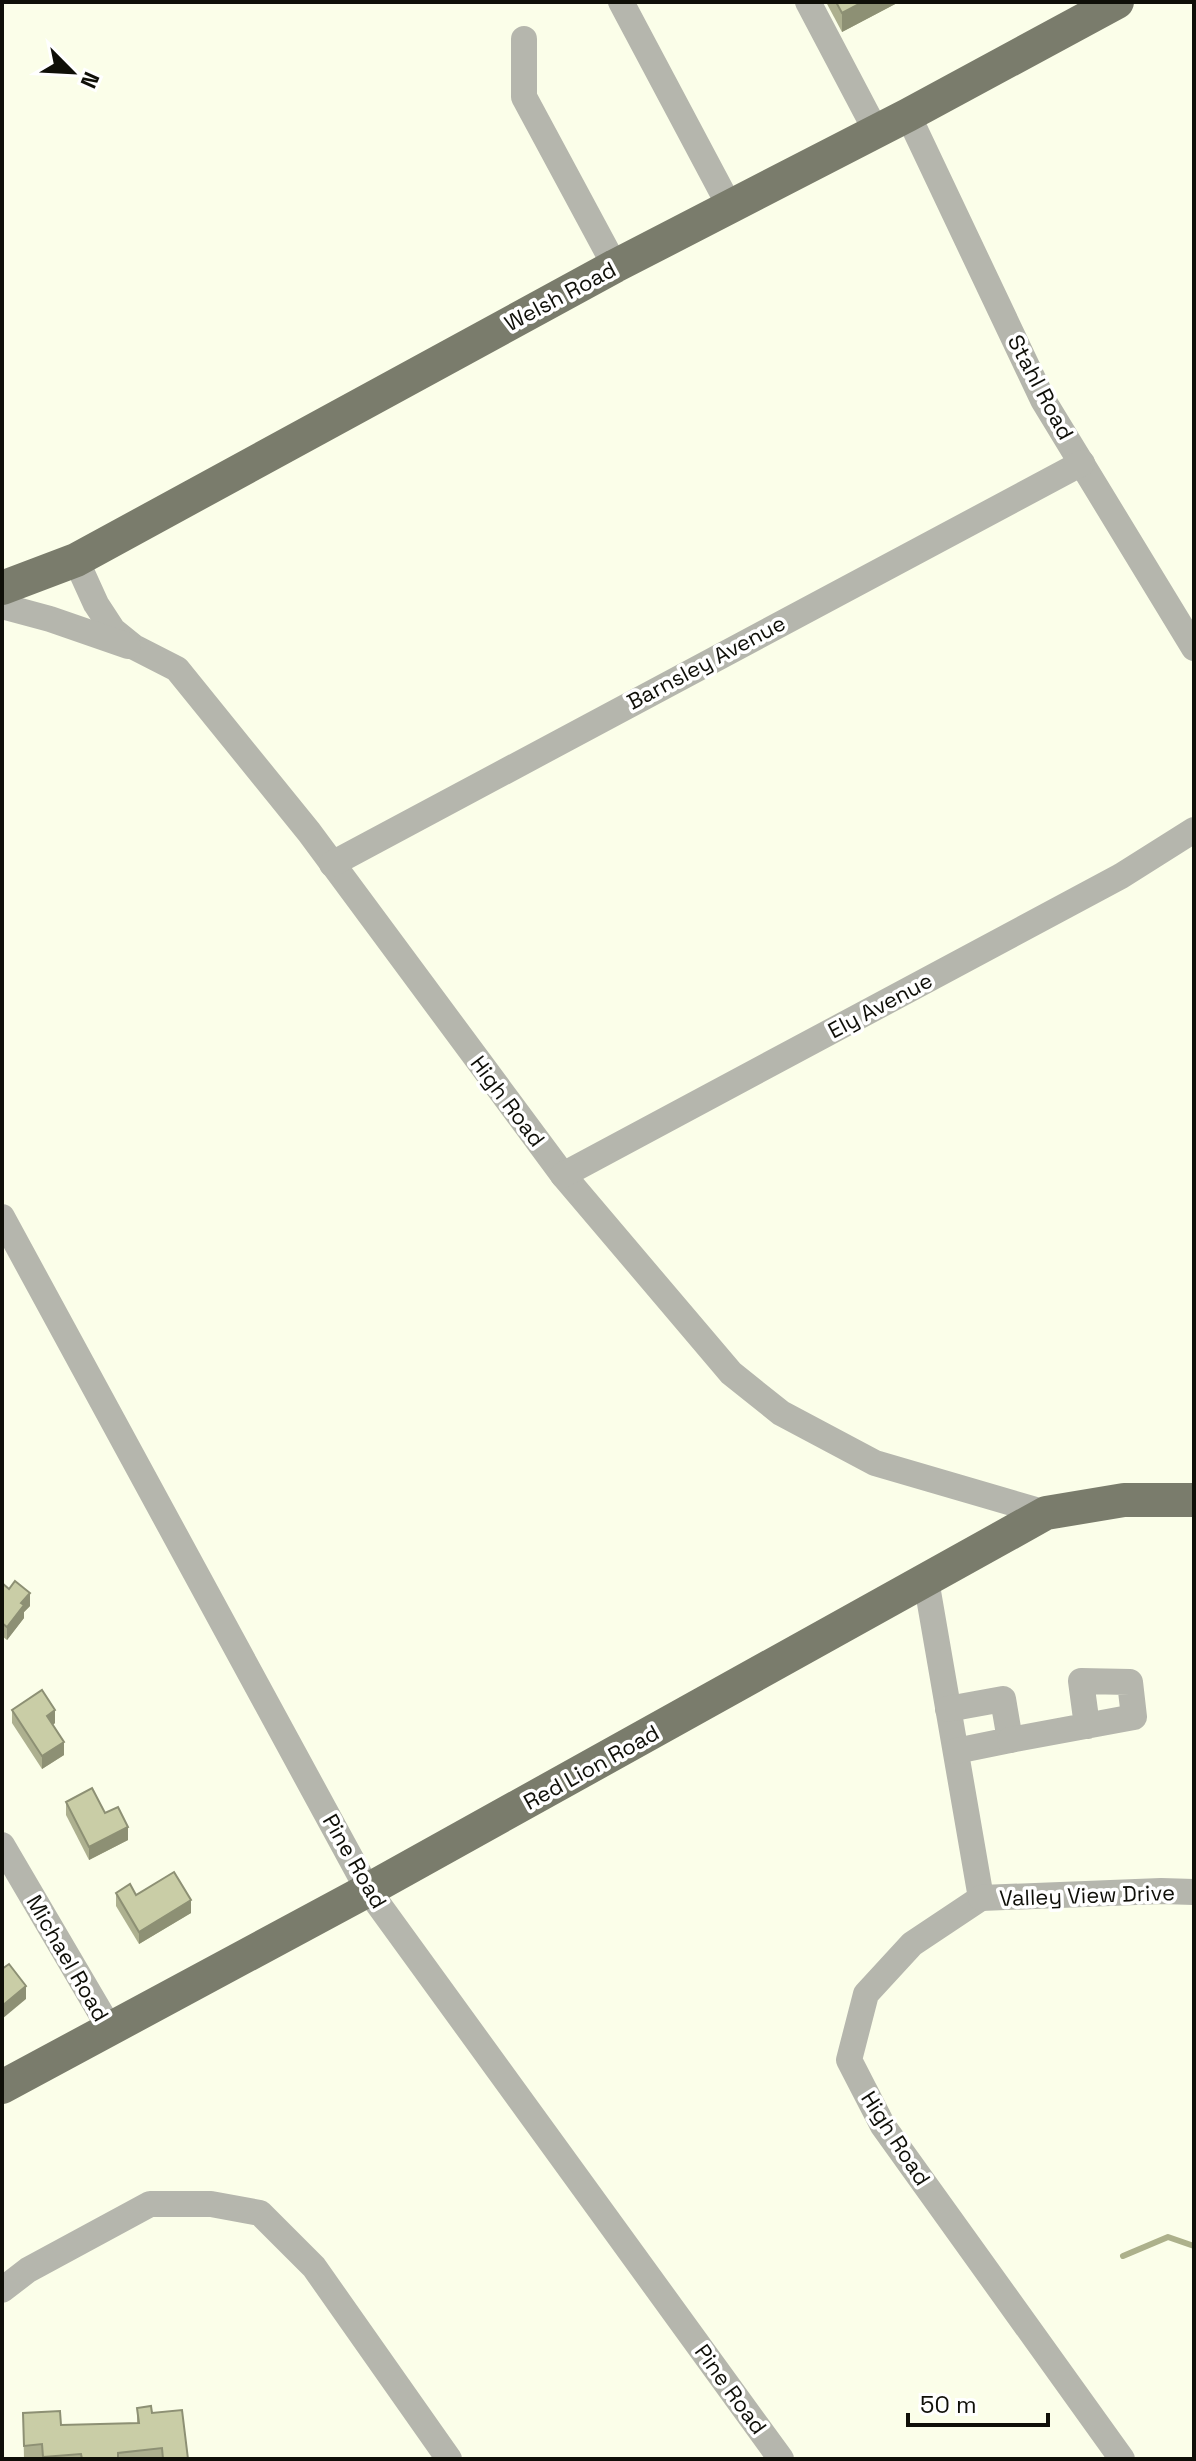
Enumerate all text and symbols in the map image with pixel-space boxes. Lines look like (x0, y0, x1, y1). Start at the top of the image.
north arrow (32, 32, 112, 112)
text: N (74, 68, 106, 93)
street label: Welsh Road (500, 255, 620, 337)
street label: Stahl Road (1002, 330, 1080, 444)
street label: Barnsley Avenue (622, 608, 790, 716)
street label: Ely Avenue (823, 966, 937, 1044)
street label: High Road (465, 1050, 551, 1152)
street label: Red Lion Road (518, 1718, 664, 1816)
street label: Pine Road (317, 1809, 393, 1913)
street label: Valley View Drive (999, 1878, 1175, 1912)
street label: Michael Road (21, 1890, 115, 2026)
street label: High Road (855, 2085, 937, 2191)
street label: Pine Road (689, 2338, 773, 2440)
scale bar (908, 2377, 1048, 2427)
text: 50 m (920, 2389, 977, 2420)

